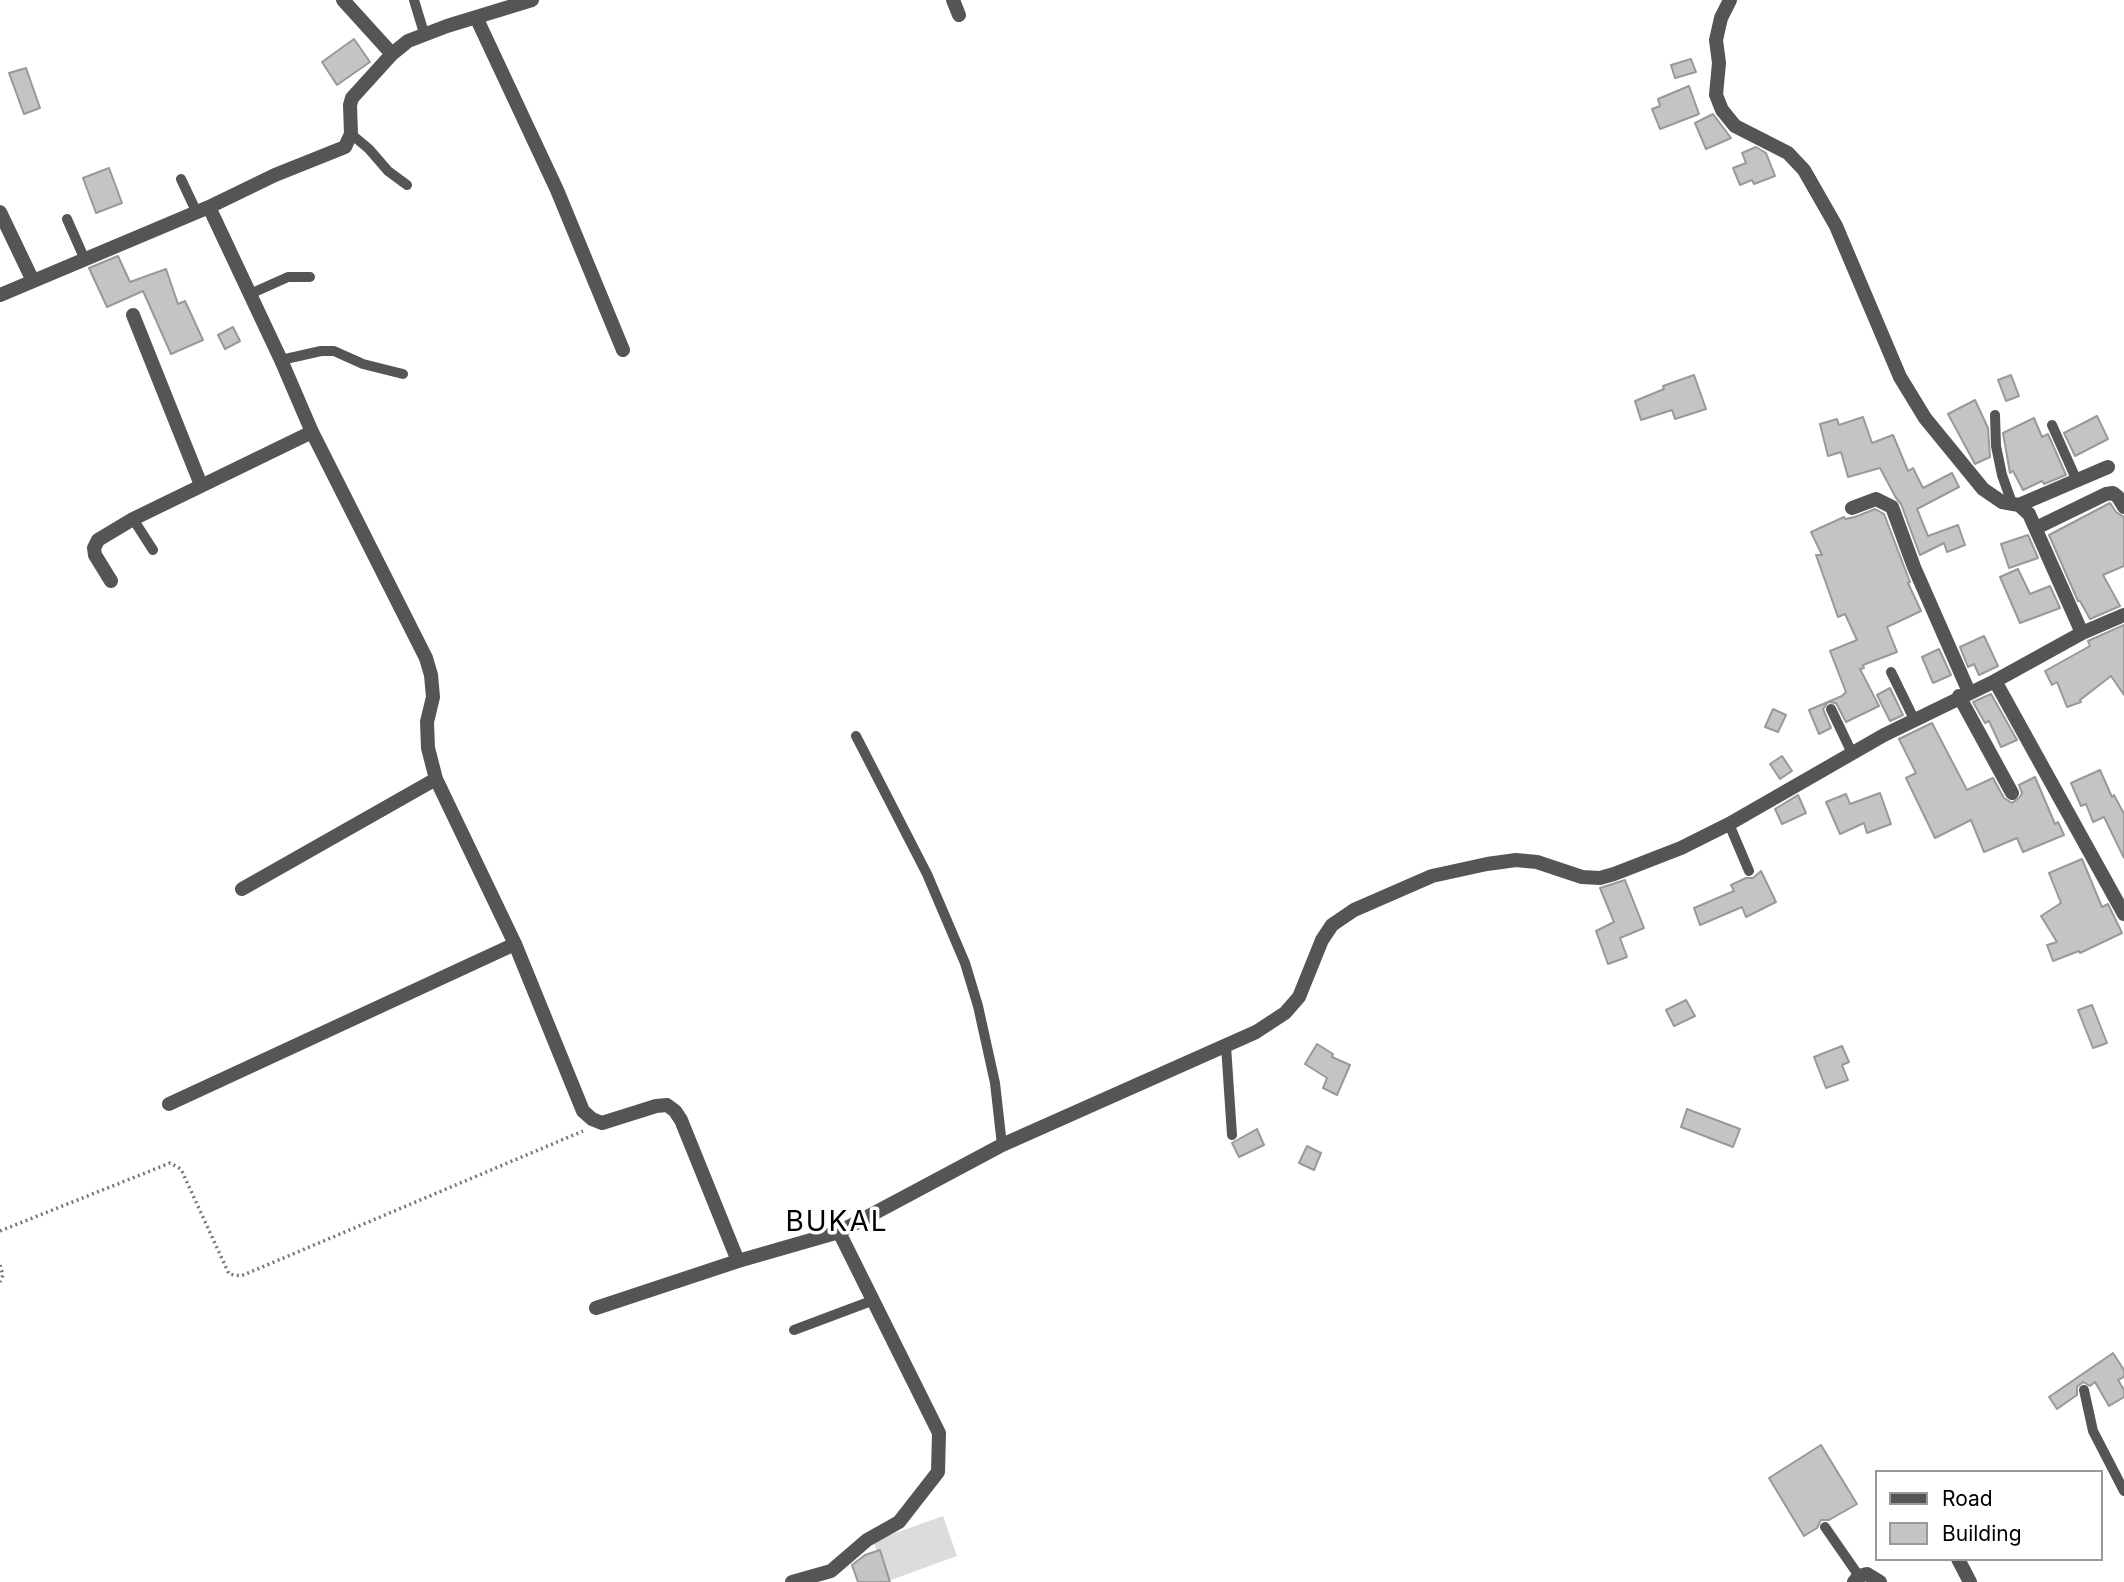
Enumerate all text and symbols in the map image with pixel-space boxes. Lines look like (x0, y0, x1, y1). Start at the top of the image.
district label: BUKAL (786, 1206, 888, 1240)
legend (1876, 1470, 2103, 1561)
text: Road (1942, 1486, 1993, 1511)
text: Building (1942, 1521, 2022, 1546)

